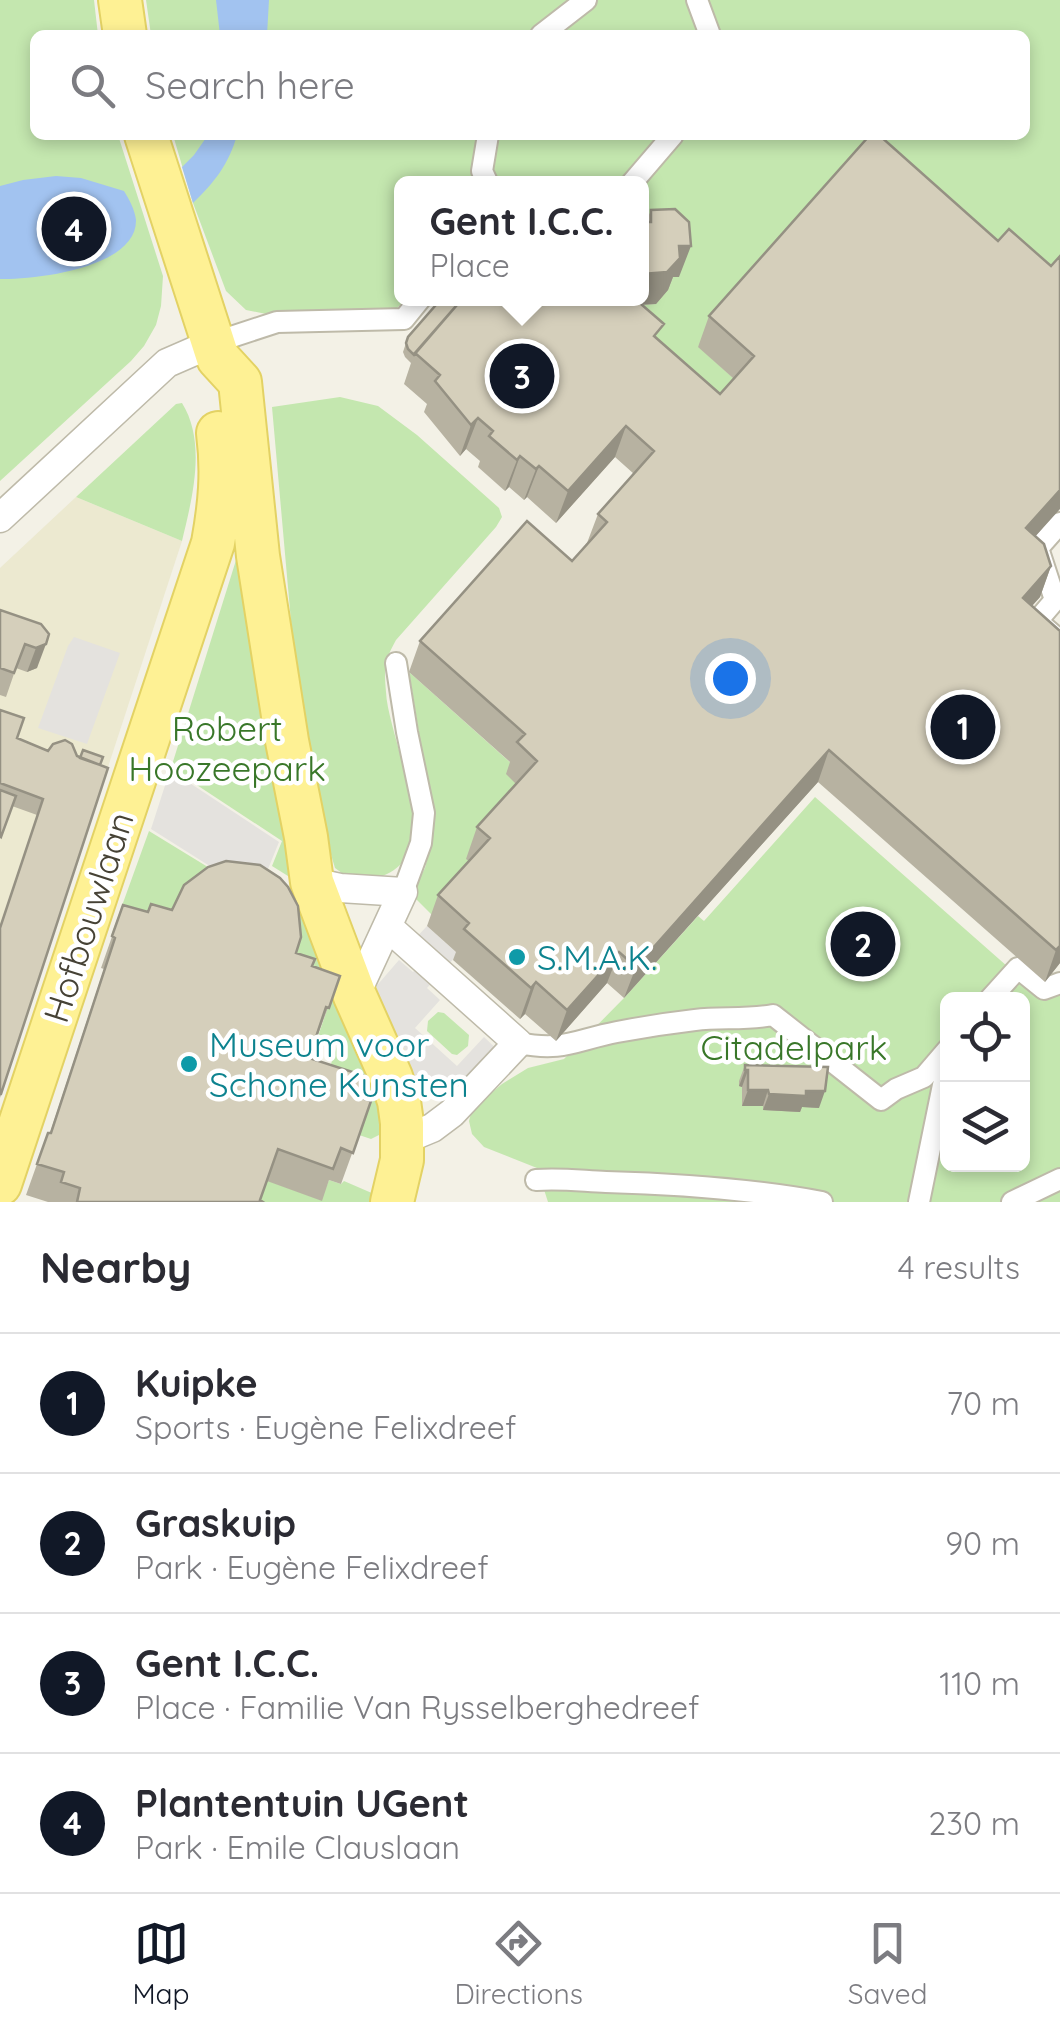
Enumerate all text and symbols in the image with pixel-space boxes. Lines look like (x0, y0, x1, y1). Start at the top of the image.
search box (30, 30, 1030, 140)
icon: search (65, 58, 120, 113)
text: Search here (145, 61, 355, 109)
popup (394, 176, 649, 306)
pin: 4 (42, 192, 106, 266)
text: Gent I.C.C. (429, 197, 614, 245)
text: Place (429, 245, 510, 285)
pin: 3 (490, 338, 554, 414)
your location (705, 653, 756, 704)
pin: 1 (930, 690, 996, 764)
park label: Robert Hoozeepark (128, 706, 326, 790)
street label: Hofbouwlaan (33, 806, 143, 1028)
pin: 2 (830, 906, 896, 982)
place label: S.M.A.K. (537, 935, 657, 979)
marker: S.M.A.K. (506, 946, 528, 968)
map controls (940, 992, 1030, 1172)
button: locate (940, 992, 1030, 1082)
place label: Museum voor Schone Kunsten (209, 1022, 469, 1106)
park label: Citadelpark (700, 1025, 888, 1069)
marker: Museum voor Schone Kunsten (178, 1053, 200, 1075)
button: layers (940, 1082, 1030, 1172)
text: Nearby (40, 1241, 191, 1294)
text: 4 results (898, 1247, 1020, 1287)
text: Kuipke (135, 1359, 258, 1407)
text: 1 (66, 1383, 79, 1423)
text: 70 m (947, 1383, 1020, 1423)
text: Sports · Eugène Felixdreef (135, 1407, 516, 1447)
text: Graskuip (135, 1499, 296, 1547)
text: 2 (63, 1523, 82, 1563)
text: 90 m (945, 1523, 1020, 1563)
text: Park · Eugène Felixdreef (135, 1547, 489, 1587)
text: Gent I.C.C. (135, 1639, 319, 1687)
text: 3 (64, 1663, 81, 1703)
text: 110 m (939, 1663, 1020, 1703)
text: Place · Familie Van Rysselberghedreef (135, 1687, 700, 1727)
text: Plantentuin UGent (135, 1779, 469, 1827)
text: 4 (63, 1803, 82, 1843)
text: 230 m (929, 1803, 1020, 1843)
text: Park · Emile Clauslaan (135, 1827, 460, 1867)
tab: Map (132, 1916, 190, 2011)
tab: Directions (454, 1916, 583, 2011)
tab: Saved (848, 1916, 928, 2011)

